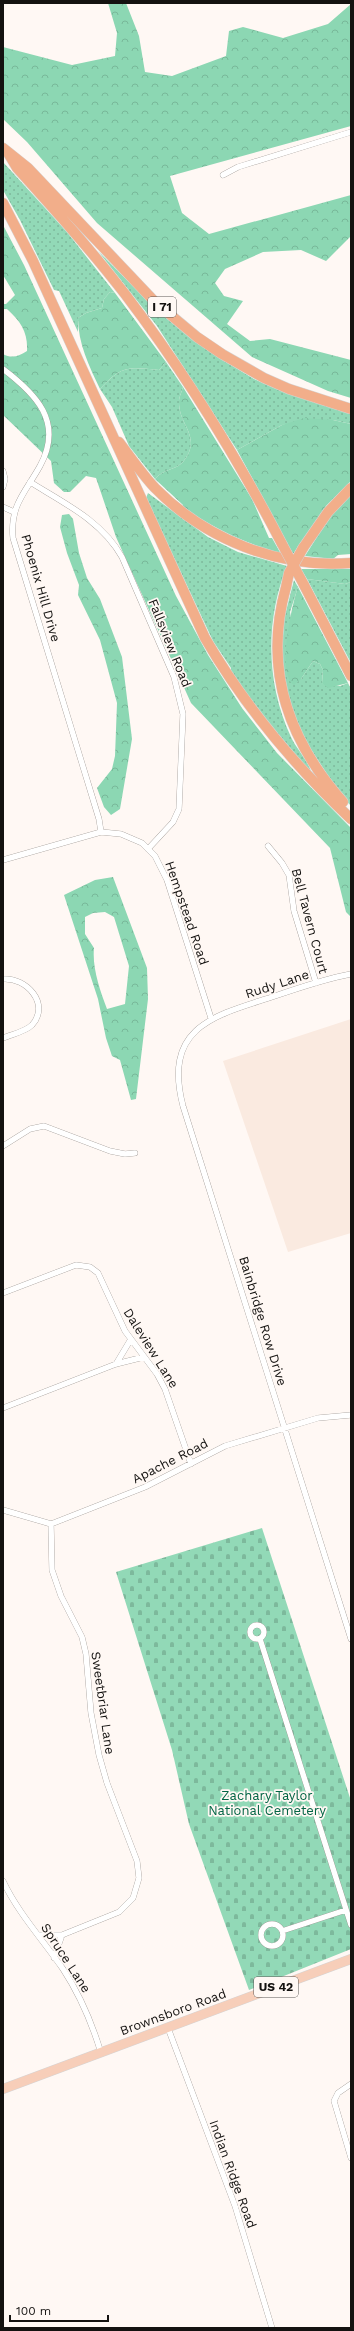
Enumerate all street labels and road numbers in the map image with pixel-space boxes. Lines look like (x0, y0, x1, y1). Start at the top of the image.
road number: I 71 (148, 297, 176, 317)
street label: Phoenix Hill Drive (18, 533, 64, 643)
street label: Fallsview Road (146, 597, 194, 689)
street label: Hempstead Road (162, 859, 212, 967)
street label: Bell Tavern Court (289, 867, 331, 976)
street label: Rudy Lane (243, 967, 311, 1001)
street label: Bainbridge Row Drive (236, 1254, 290, 1388)
street label: Daleview Lane (120, 1305, 182, 1391)
street label: Apache Road (130, 1435, 210, 1487)
street label: Sweetbriar Lane (88, 1651, 118, 1755)
street label: Spruce Lane (38, 1921, 94, 1995)
road number: US 42 (254, 1977, 298, 1997)
street label: Brownsboro Road (118, 1986, 228, 2038)
street label: Indian Ridge Road (206, 2118, 260, 2230)

